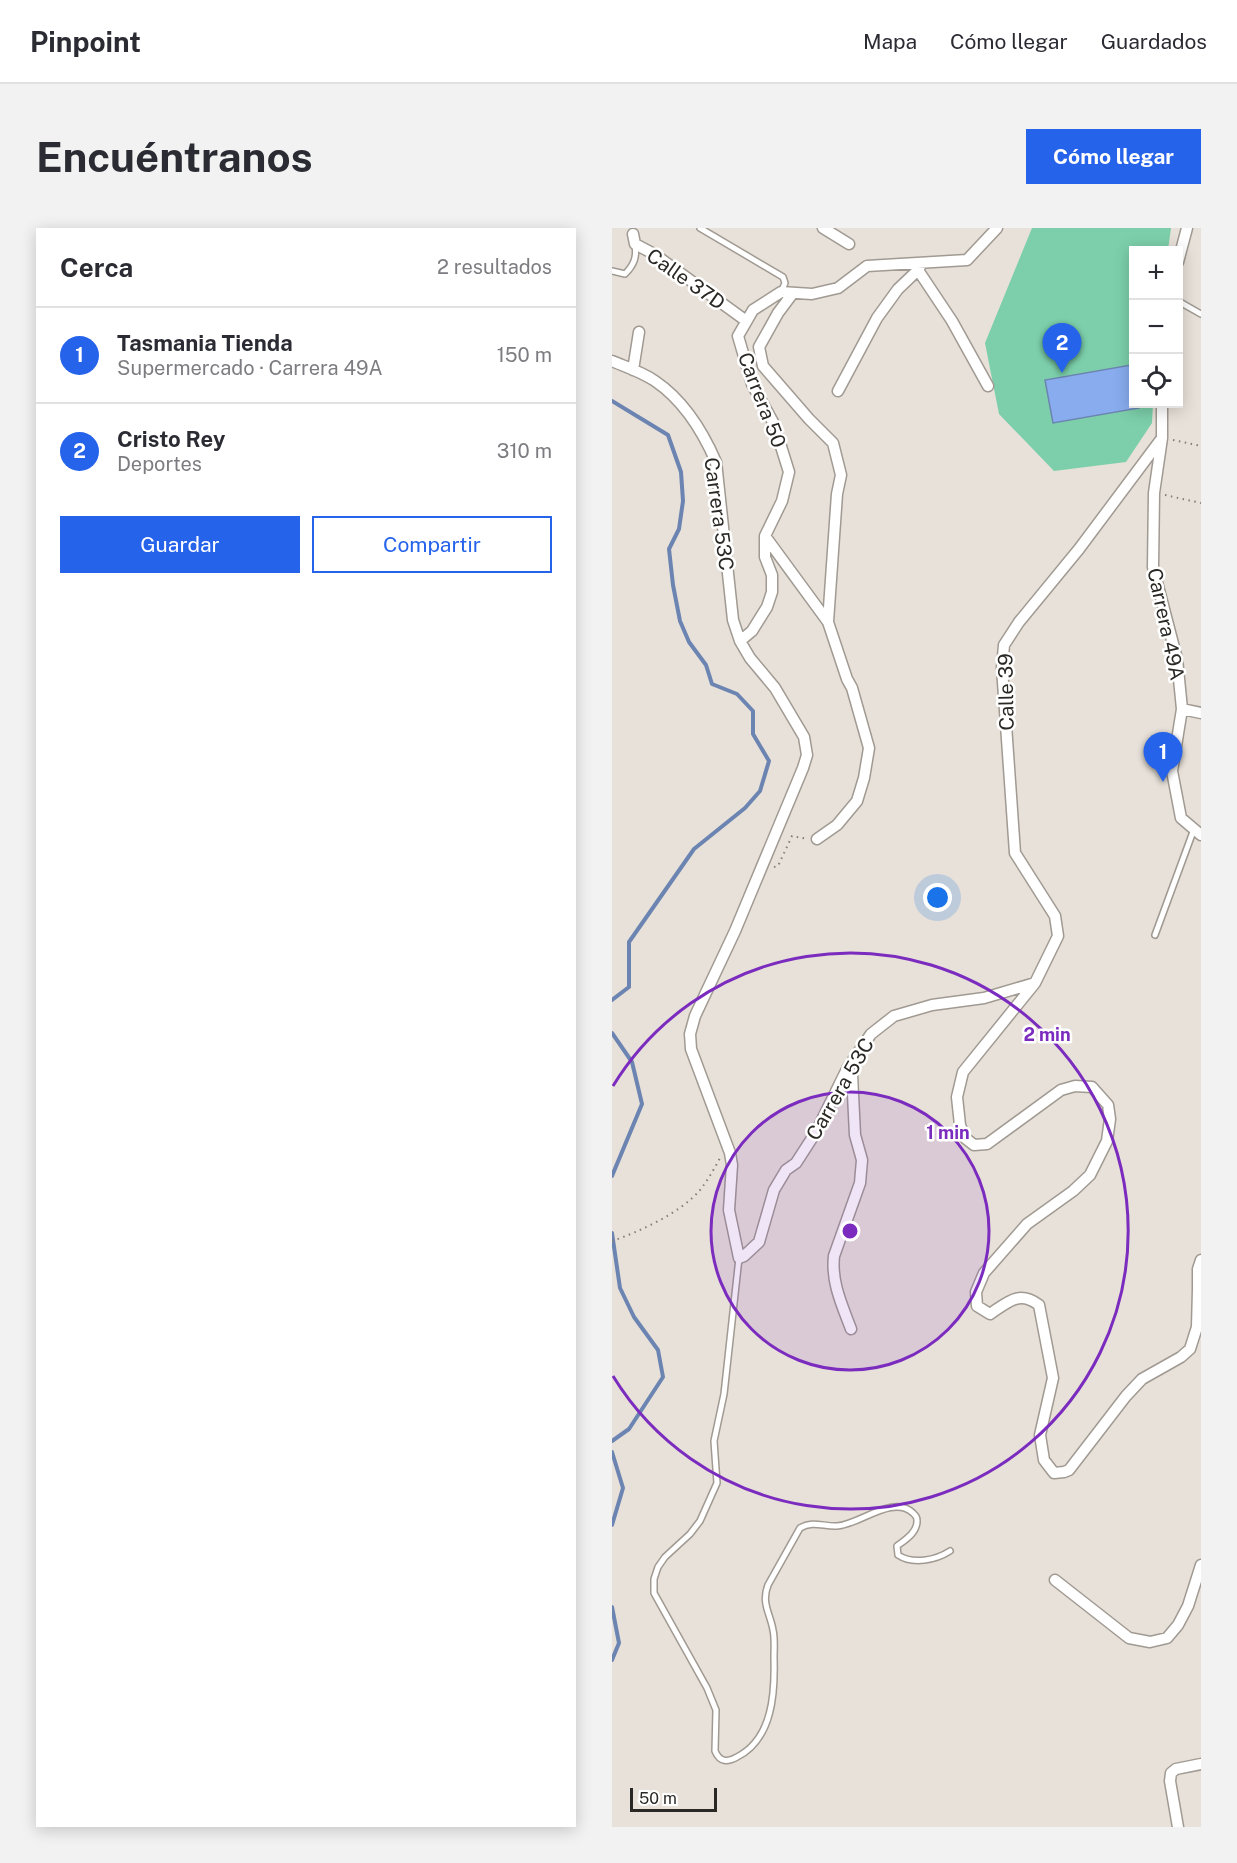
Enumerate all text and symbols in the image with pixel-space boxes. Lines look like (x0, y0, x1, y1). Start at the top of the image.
text: Pinpoint (30, 25, 141, 58)
text: Mapa (863, 29, 917, 54)
text: Cómo llegar (950, 29, 1068, 54)
text: Guardados (1101, 29, 1207, 54)
button: Cómo llegar (1026, 129, 1201, 184)
text: Encuéntranos (36, 132, 313, 181)
street label: Calle 37D (642, 243, 730, 315)
map controls (1129, 246, 1183, 408)
button: + (1129, 246, 1183, 300)
text: Cerca (60, 252, 133, 283)
text: 2 resultados (437, 255, 552, 279)
button: − (1129, 300, 1183, 354)
pin: 2 (1042, 324, 1082, 373)
text: Tasmania Tienda (117, 330, 293, 356)
text: 1 (75, 343, 84, 367)
text: 150 m (497, 343, 552, 367)
street label: Carrera 50 (733, 349, 791, 451)
button: locate (1129, 354, 1183, 408)
text: Supermercado · Carrera 49A (117, 356, 383, 380)
text: Cristo Rey (117, 426, 225, 452)
text: 2 (73, 439, 86, 463)
text: 310 m (497, 439, 552, 463)
text: Deportes (117, 452, 202, 476)
street label: Carrera 53C (699, 456, 739, 572)
button: Guardar (60, 516, 300, 573)
button: Compartir (312, 516, 552, 573)
street label: Carrera 49A (1142, 566, 1190, 682)
street label: Calle 39 (993, 653, 1019, 731)
pin: 1 (1144, 732, 1182, 782)
your location (923, 883, 952, 912)
text: 2 min (1023, 1024, 1071, 1045)
street label: Carrera 53C (801, 1034, 879, 1144)
text: 1 min (926, 1122, 970, 1143)
centre of rings (840, 1221, 860, 1241)
scale bar (630, 1785, 717, 1812)
text: 50 m (639, 1789, 677, 1808)

